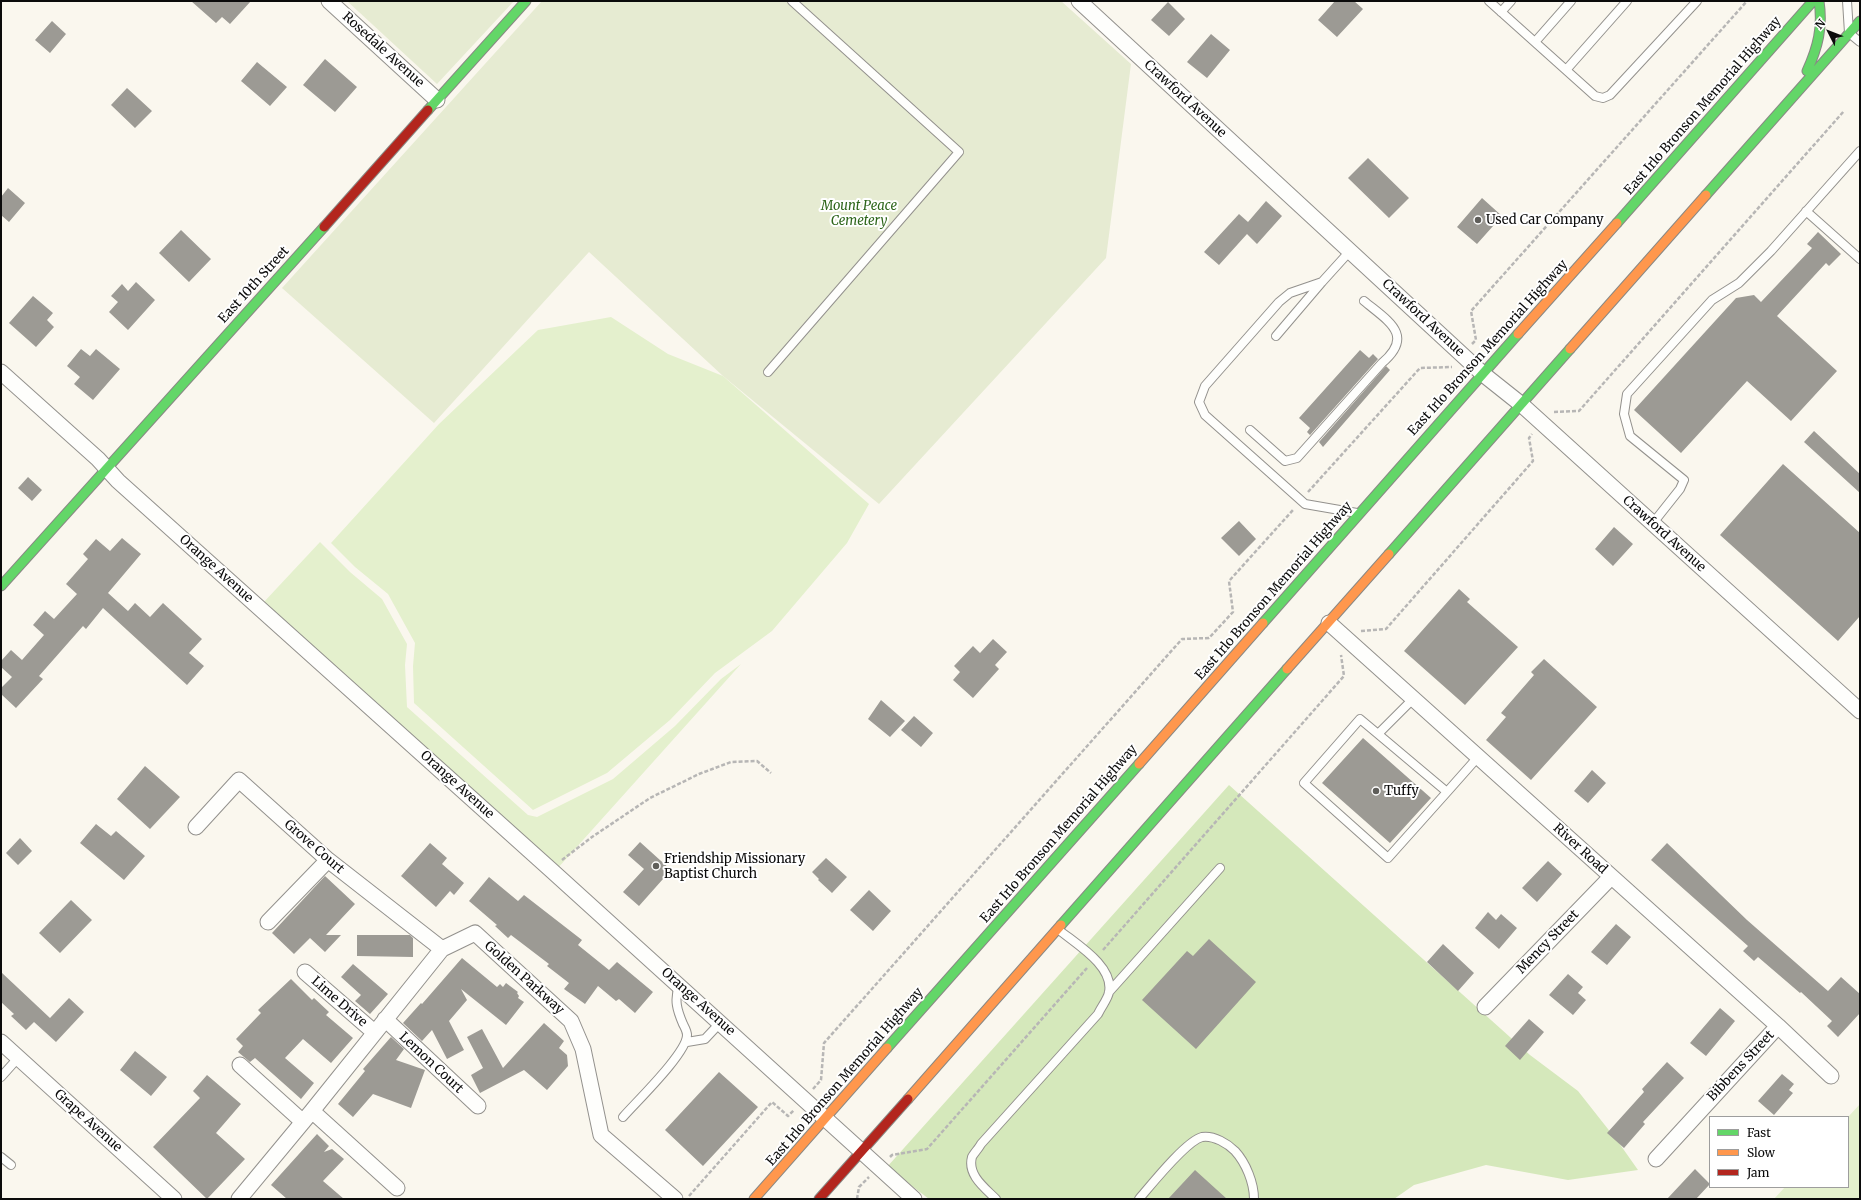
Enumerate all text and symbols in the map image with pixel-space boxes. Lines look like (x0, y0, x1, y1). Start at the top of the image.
street label: Rosedale Avenue (339, 9, 427, 91)
north arrow (1809, 12, 1849, 52)
street label: East Irlo Bronson Memorial Highway (1621, 14, 1785, 198)
text: N (1812, 16, 1828, 32)
street label: Crawford Avenue (1141, 57, 1229, 141)
park label: Mount Peace Cemetery (821, 198, 897, 229)
place label: Used Car Company (1486, 212, 1604, 228)
marker: Used Car Company (1473, 215, 1483, 225)
street label: East 10th Street (215, 243, 293, 327)
street label: East Irlo Bronson Memorial Highway (1405, 257, 1571, 439)
street label: Crawford Avenue (1379, 276, 1467, 360)
street label: Crawford Avenue (1619, 493, 1709, 575)
street label: East Irlo Bronson Memorial Highway (1192, 499, 1356, 683)
street label: Orange Avenue (176, 532, 256, 606)
street label: East Irlo Bronson Memorial Highway (977, 742, 1141, 926)
street label: Orange Avenue (417, 748, 497, 822)
place label: Tuffy (1384, 783, 1419, 799)
marker: Tuffy (1371, 786, 1381, 796)
street label: Grove Court (281, 817, 347, 877)
street label: River Road (1550, 821, 1610, 877)
place label: Friendship Missionary Baptist Church (664, 851, 805, 882)
marker: Friendship Missionary Baptist Church (651, 861, 661, 871)
street label: Mency Street (1514, 907, 1582, 977)
street label: Golden Parkway (481, 938, 567, 1018)
street label: Orange Avenue (658, 965, 738, 1039)
street label: Lime Drive (308, 974, 370, 1030)
street label: East Irlo Bronson Memorial Highway (763, 985, 927, 1169)
street label: Bibbens Street (1704, 1028, 1778, 1104)
street label: Lemon Court (396, 1029, 466, 1097)
street label: Grape Avenue (51, 1087, 125, 1155)
legend (1709, 1116, 1849, 1188)
text: Fast (1747, 1125, 1771, 1140)
text: Slow (1747, 1145, 1775, 1160)
text: Jam (1747, 1165, 1769, 1180)

